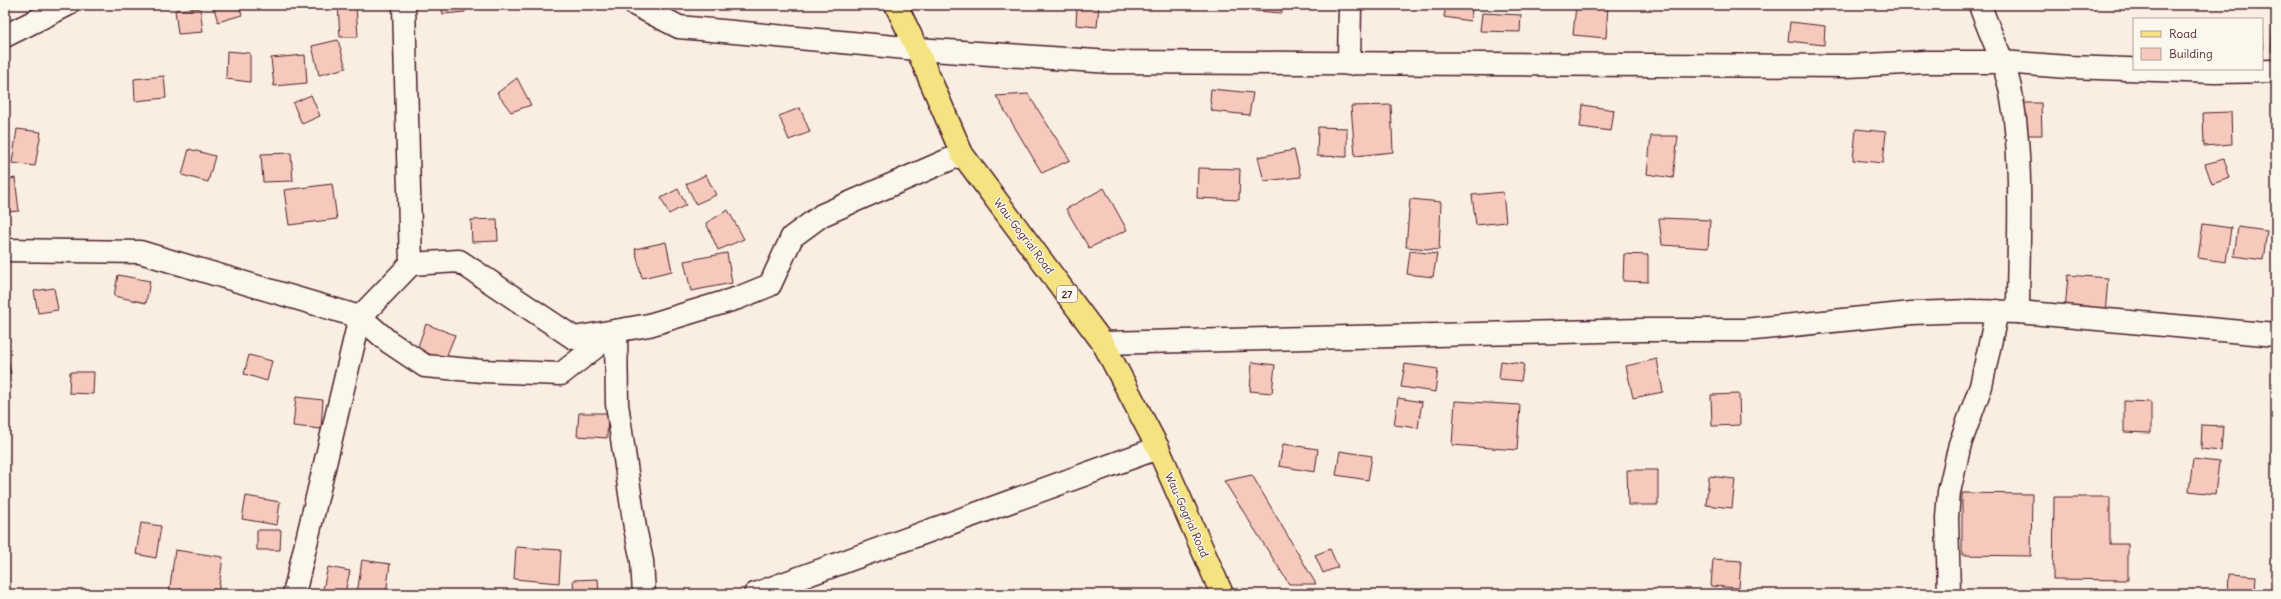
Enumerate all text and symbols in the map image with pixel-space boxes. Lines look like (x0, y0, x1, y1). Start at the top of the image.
legend (2133, 18, 2263, 70)
text: Road (2169, 26, 2197, 41)
text: Building (2169, 46, 2213, 61)
street label: Wau-Gogrial Road (991, 195, 1057, 277)
road number: 27 (1057, 286, 1077, 302)
street label: Wau-Gogrial Road (1162, 470, 1212, 560)

